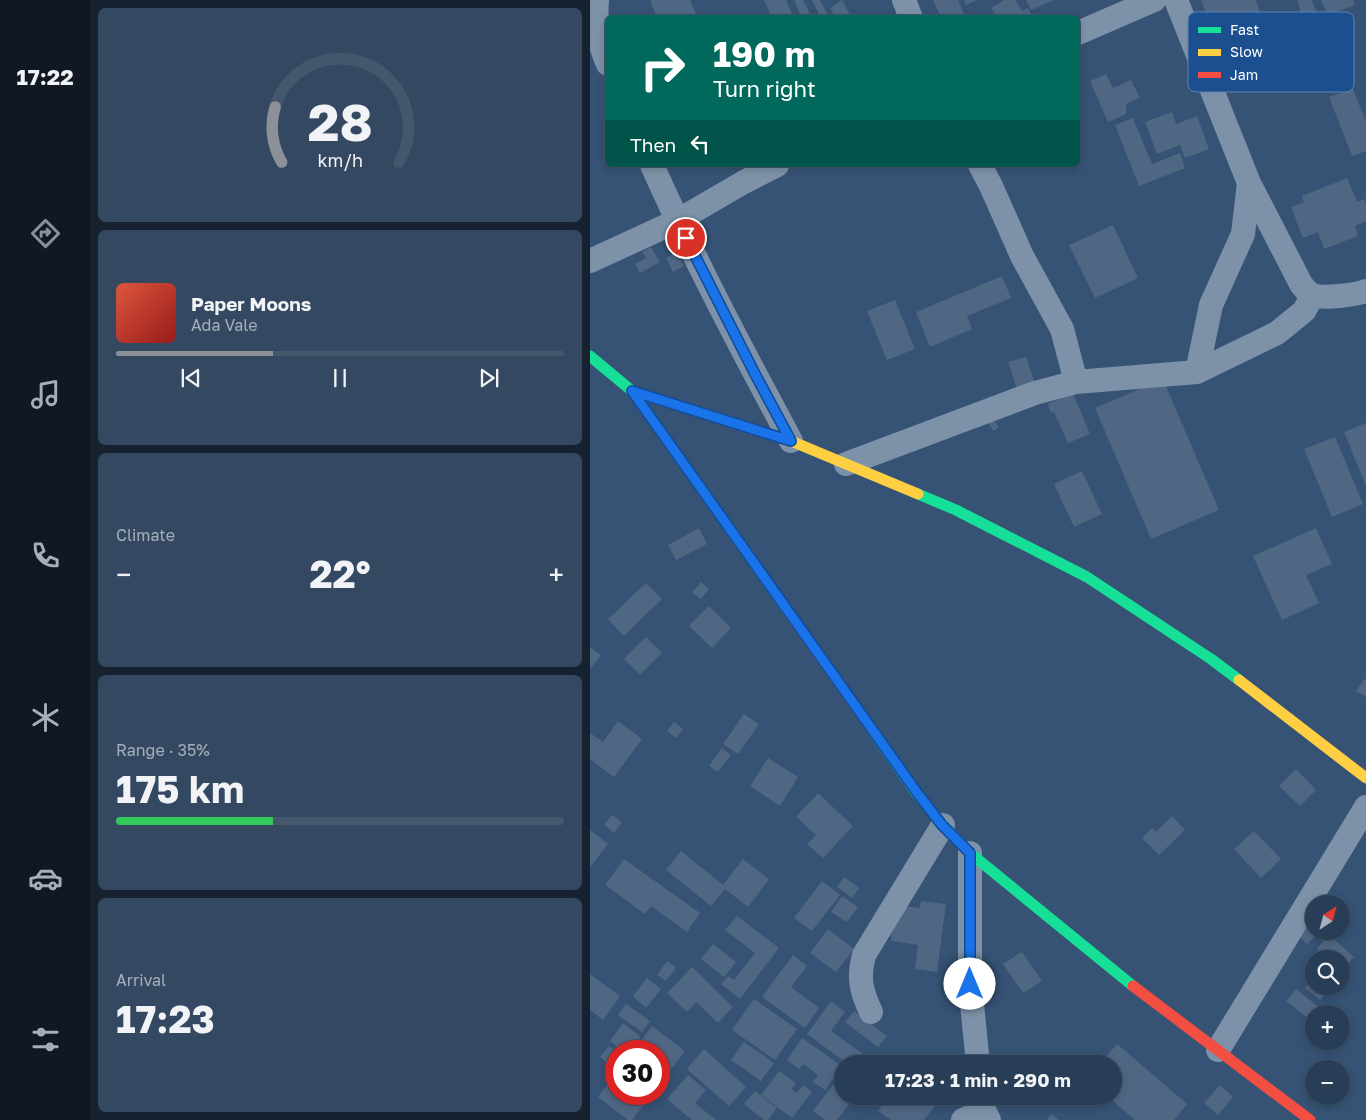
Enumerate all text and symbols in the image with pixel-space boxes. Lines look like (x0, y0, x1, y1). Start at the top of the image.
legend (1188, 12, 1354, 92)
text: Fast (1230, 21, 1259, 38)
text: 190 m (713, 33, 815, 75)
icon: right (630, 35, 695, 100)
text: Slow (1230, 43, 1263, 60)
text: 17:22 (16, 63, 74, 90)
text: Jam (1230, 66, 1258, 83)
text: Turn right (713, 75, 816, 102)
text: 28 (307, 90, 373, 152)
icon: left (686, 130, 714, 158)
text: Then (630, 133, 676, 156)
text: km/h (317, 149, 363, 171)
icon: directions (28, 216, 63, 251)
pin (665, 217, 707, 259)
icon: arrive (672, 224, 700, 252)
text: Paper Moons (191, 292, 311, 315)
text: Ada Vale (191, 315, 257, 335)
icon: previous (177, 364, 205, 392)
icon: pause (326, 364, 354, 392)
icon: next (475, 364, 503, 392)
icon: music (28, 377, 63, 412)
text: Climate (116, 525, 175, 545)
icon: phone (28, 538, 63, 573)
text: 22° (309, 551, 371, 596)
text: − (116, 558, 131, 591)
text: + (549, 558, 564, 591)
icon: climate (28, 700, 63, 735)
text: Range · 35% (116, 740, 210, 760)
text: 175 km (116, 766, 244, 811)
icon: car (28, 861, 63, 896)
north arrow (1305, 895, 1350, 940)
map controls (1305, 895, 1350, 1105)
button: search (1305, 950, 1350, 995)
position arrow (943, 957, 995, 1009)
text: Arrival (116, 970, 166, 990)
text: 17:23 (116, 996, 215, 1041)
button: + (1305, 1005, 1350, 1050)
icon: filters (28, 1022, 63, 1057)
speed limit sign: 30 (605, 1040, 670, 1105)
button: − (1305, 1060, 1350, 1105)
text: 17:23 · 1 min · 290 m (885, 1068, 1071, 1091)

